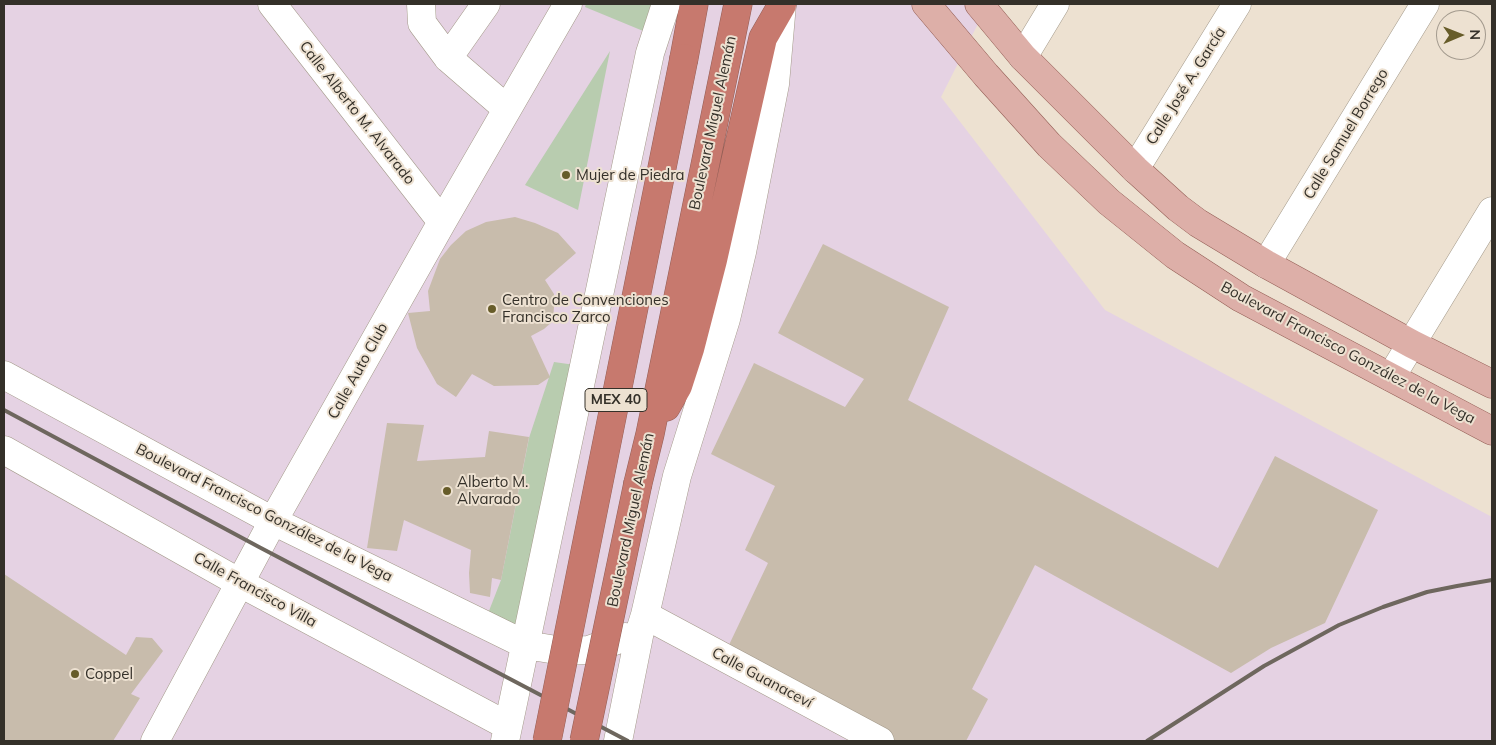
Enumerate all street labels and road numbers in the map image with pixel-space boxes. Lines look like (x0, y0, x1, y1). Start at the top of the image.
street label: Calle José A. García (1143, 24, 1229, 148)
street label: Boulevard Miguel Alemán (686, 34, 740, 212)
street label: Calle Alberto M. Alvarado (295, 38, 419, 188)
street label: Calle Samuel Borrego (1300, 65, 1392, 203)
street label: Boulevard Francisco González de la Vega (1218, 278, 1478, 428)
street label: Calle Auto Club (324, 320, 392, 422)
road number: MEX 40 (585, 388, 647, 412)
street label: Boulevard Miguel Alemán (604, 431, 658, 609)
street label: Boulevard Francisco González de la Vega (133, 440, 395, 586)
street label: Calle Francisco Villa (190, 549, 320, 631)
street label: Calle Guanaceví (709, 644, 815, 712)

